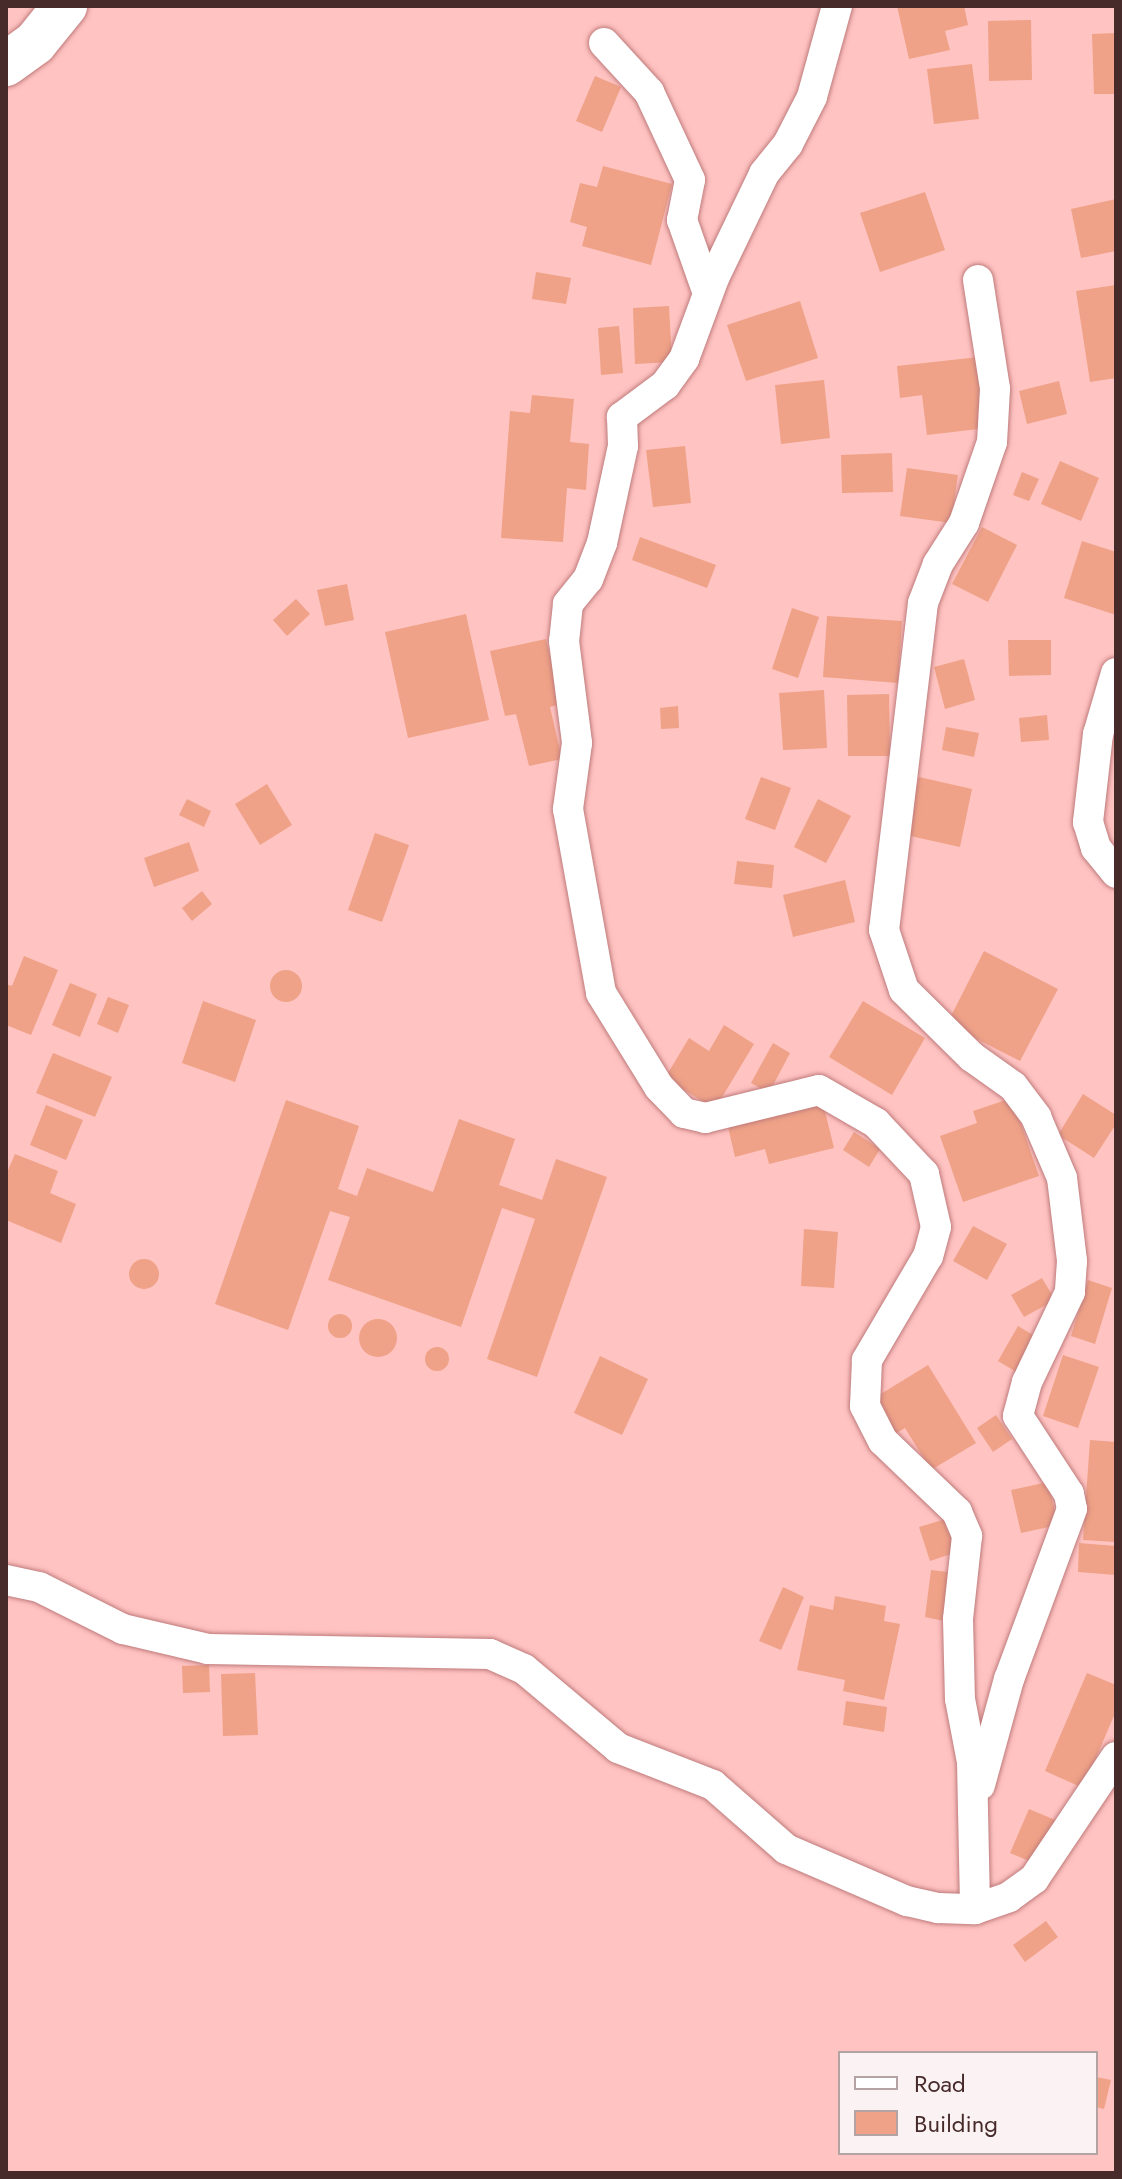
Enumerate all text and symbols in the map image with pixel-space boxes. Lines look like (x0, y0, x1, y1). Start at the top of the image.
legend (838, 2051, 1098, 2155)
text: Road (914, 2066, 966, 2101)
text: Building (914, 2106, 998, 2141)

